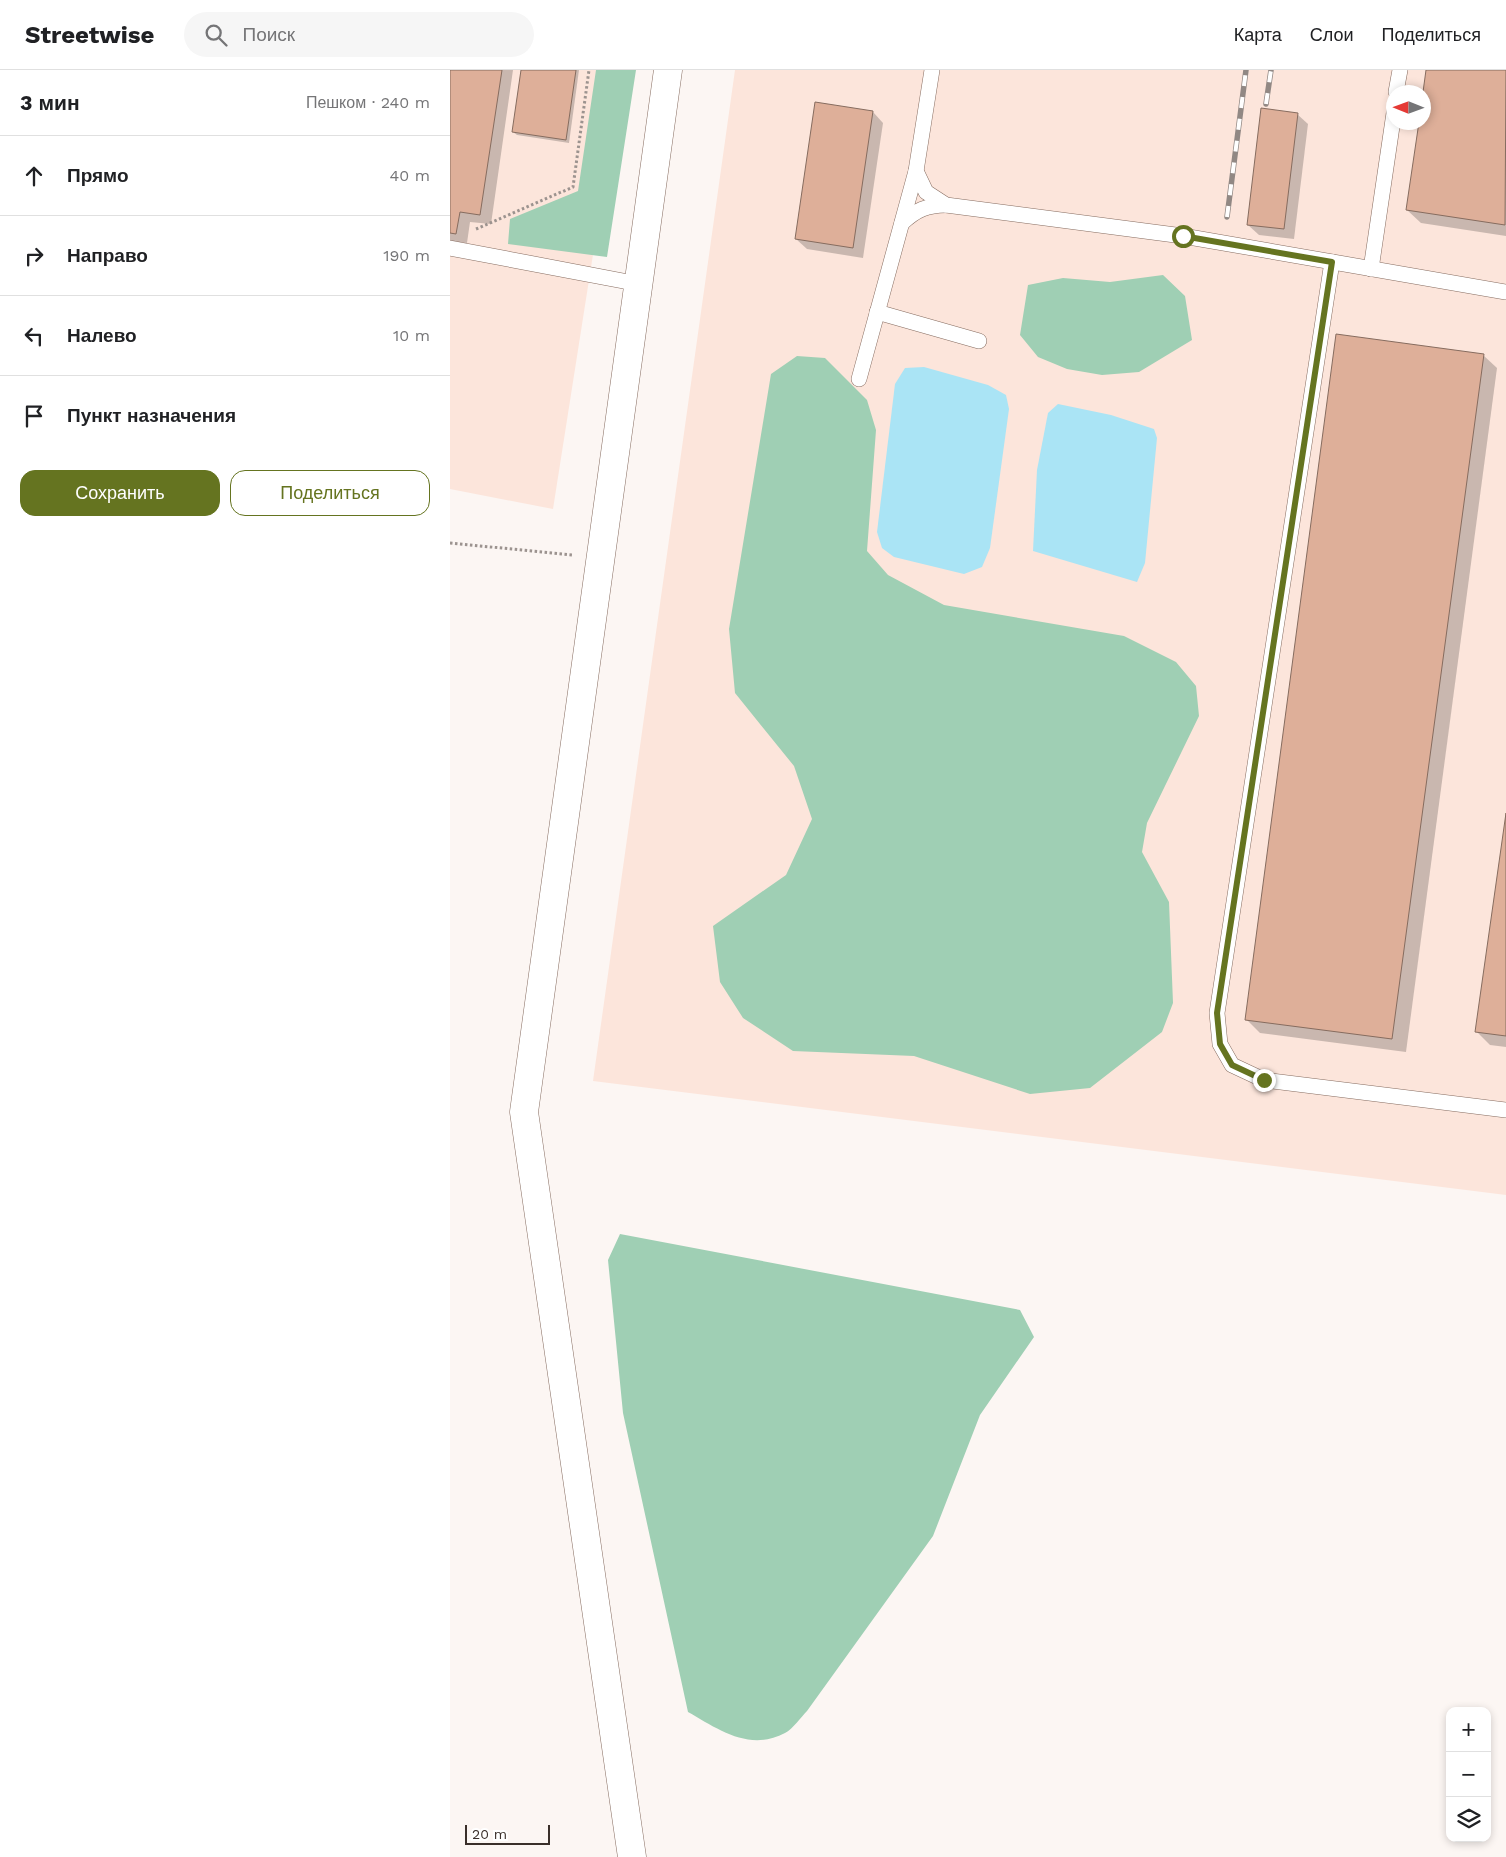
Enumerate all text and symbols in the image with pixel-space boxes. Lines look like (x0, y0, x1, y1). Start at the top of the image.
search box (184, 12, 534, 57)
text: Streetwise (25, 21, 154, 49)
icon: search (202, 21, 230, 49)
text: Поиск (242, 23, 295, 46)
text: Карта (1234, 24, 1282, 45)
text: Слои (1310, 24, 1354, 45)
text: Поделиться (1382, 24, 1481, 45)
north arrow (1386, 85, 1431, 130)
text: 3 мин (20, 90, 80, 115)
text: Пешком · 240 m (306, 93, 430, 112)
icon: ahead (20, 162, 48, 190)
text: Прямо (67, 164, 129, 187)
text: 40 m (390, 166, 430, 185)
route start (1172, 225, 1195, 248)
icon: right (20, 242, 48, 270)
text: Направо (67, 244, 148, 267)
text: 190 m (383, 246, 430, 265)
icon: left (20, 322, 48, 350)
text: Налево (67, 324, 137, 347)
text: 10 m (393, 326, 430, 345)
icon: arrive (20, 402, 48, 430)
text: Пункт назначения (67, 404, 236, 427)
button: Сохранить (20, 470, 220, 516)
button: Поделиться (230, 470, 430, 516)
route end (1253, 1069, 1276, 1092)
map controls (1446, 1707, 1491, 1842)
button: + (1446, 1707, 1491, 1752)
button: − (1446, 1752, 1491, 1797)
button: layers (1446, 1797, 1491, 1842)
scale bar (465, 1822, 550, 1845)
text: 20 m (472, 1826, 507, 1842)

